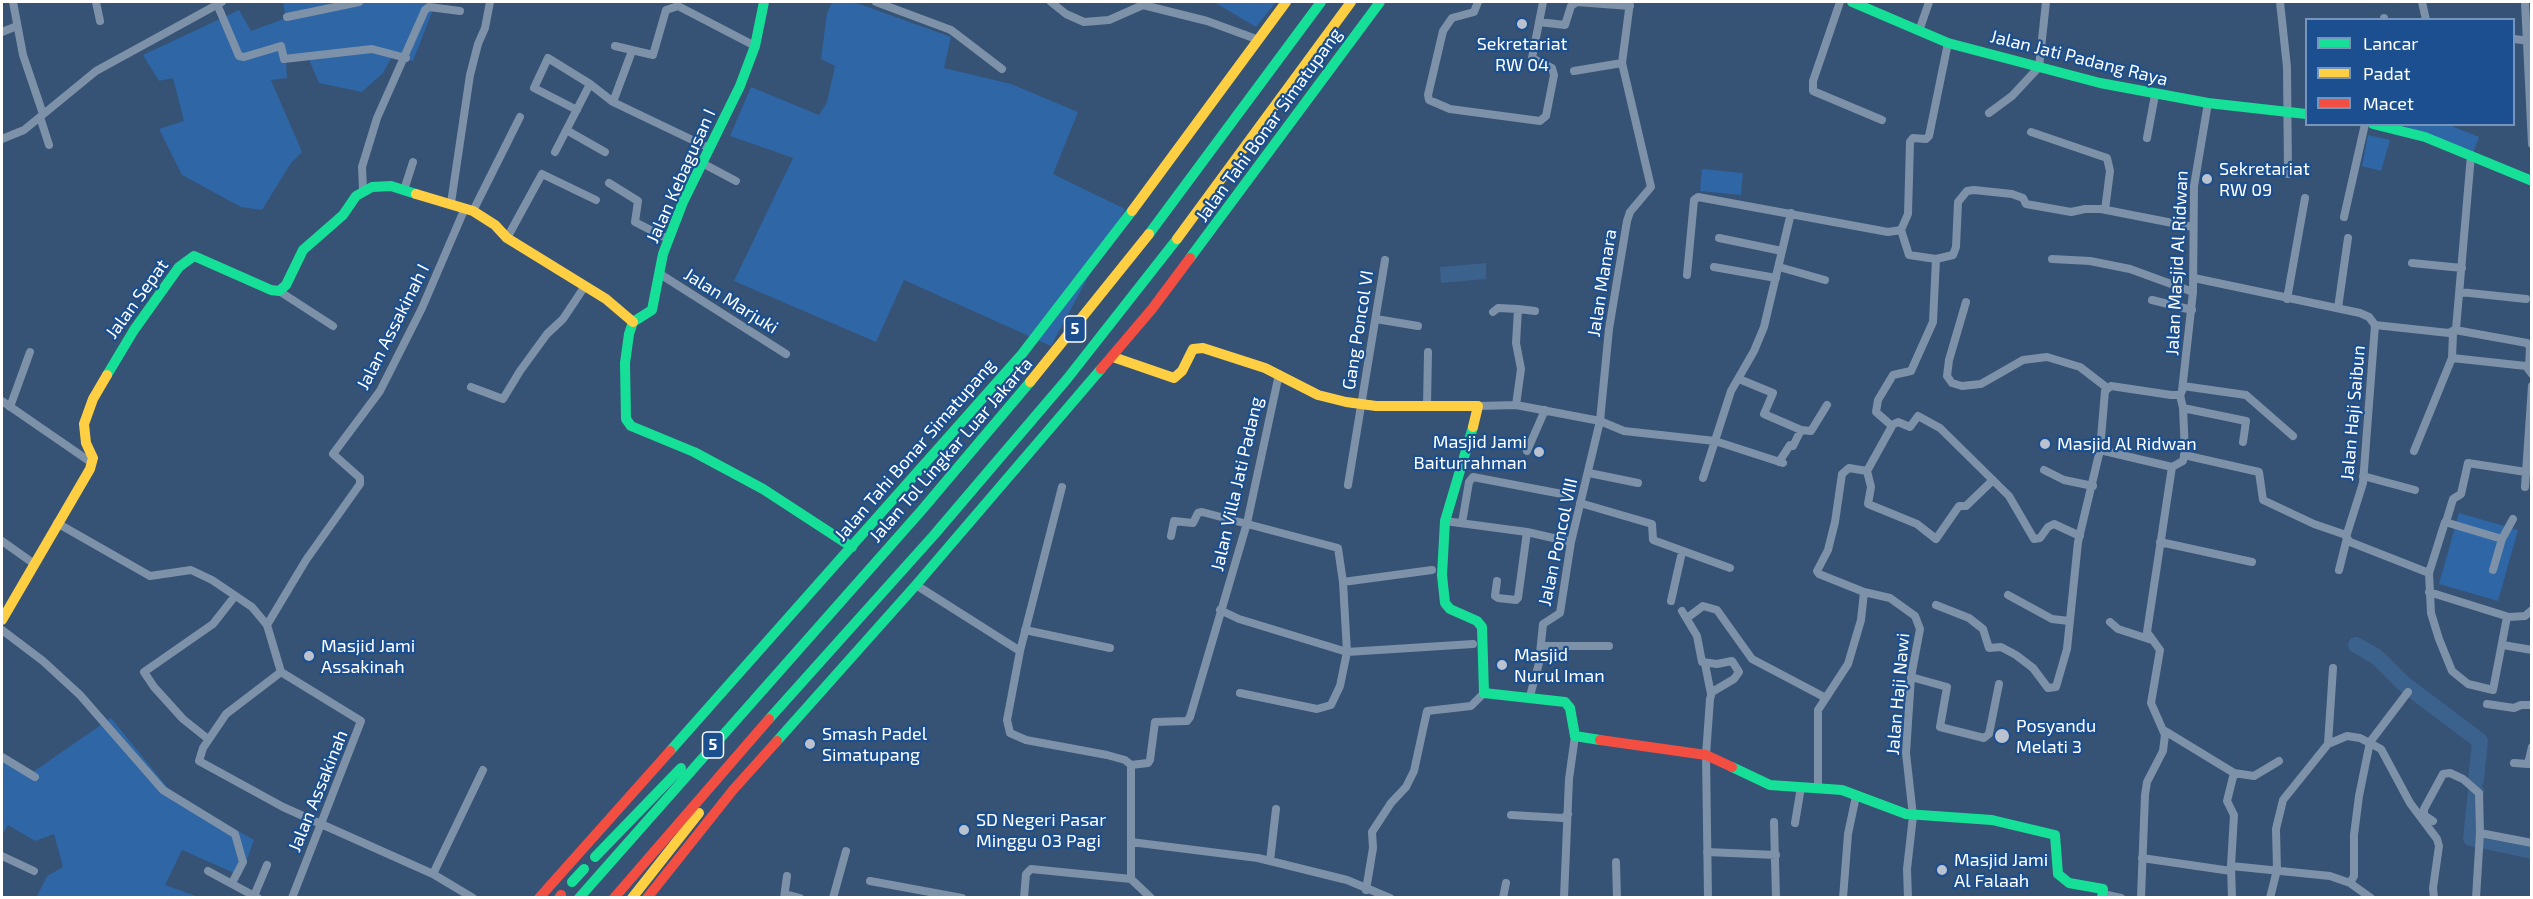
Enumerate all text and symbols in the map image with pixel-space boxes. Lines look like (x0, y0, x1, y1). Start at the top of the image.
marker: Sekretariat RW 04 (1515, 17, 1529, 31)
legend (2305, 18, 2515, 126)
street label: Jalan Tahi Bonar Simatupang (1191, 24, 1347, 226)
street label: Jalan Jati Padang Raya (1988, 25, 2170, 91)
text: Lancar (2363, 32, 2419, 54)
place label: Sekretariat RW 04 (1477, 33, 1567, 76)
text: Padat (2363, 62, 2410, 84)
text: Macet (2363, 92, 2414, 114)
street label: Jalan Kebagusan I (642, 106, 720, 246)
place label: Sekretariat RW 09 (2219, 158, 2310, 201)
street label: Jalan Masjid Al Ridwan (2161, 170, 2193, 356)
marker: Sekretariat RW 09 (2200, 172, 2214, 186)
street label: Jalan Manara (1583, 228, 1621, 338)
street label: Jalan Sepat (101, 255, 173, 343)
street label: Jalan Assakinah I (352, 261, 434, 393)
street label: Jalan Marjuki (680, 263, 782, 339)
street label: Gang Poncol VI (1338, 269, 1378, 391)
road number: 5 (1064, 316, 1086, 342)
street label: Jalan Haji Saibun (2336, 344, 2370, 482)
street label: Jalan Tol Lingkar Luar Jakarta (865, 353, 1037, 547)
street label: Jalan Tahi Bonar Simatupang (830, 354, 1000, 546)
street label: Jalan Villa Jati Padang (1206, 395, 1268, 573)
place label: Masjid Jami Baiturrahman (1413, 431, 1527, 474)
place label: Masjid Al Ridwan (2057, 433, 2197, 455)
marker: Masjid Al Ridwan (2038, 437, 2052, 451)
marker: Masjid Jami Baiturrahman (1532, 445, 1546, 459)
street label: Jalan Poncol VIII (1534, 476, 1582, 608)
street label: Jalan Haji Nawi (1882, 632, 1914, 756)
place label: Masjid Jami Assakinah (321, 635, 415, 678)
place label: Masjid Nurul Iman (1514, 644, 1605, 686)
marker: Masjid Jami Assakinah (302, 649, 316, 663)
marker: Masjid Nurul Iman (1495, 658, 1509, 672)
place label: Posyandu Melati 3 (2016, 715, 2096, 758)
place label: Smash Padel Simatupang (822, 723, 927, 766)
street label: Jalan Assakinah (284, 727, 352, 855)
marker: Posyandu Melati 3 (1993, 727, 2011, 745)
road number: 5 (702, 732, 724, 758)
marker: Smash Padel Simatupang (803, 737, 817, 751)
place label: SD Negeri Pasar Minggu 03 Pagi (976, 809, 1106, 852)
marker: SD Negeri Pasar Minggu 03 Pagi (957, 823, 971, 837)
place label: Masjid Jami Al Falaah (1954, 849, 2048, 892)
marker: Masjid Jami Al Falaah (1935, 863, 1949, 877)

